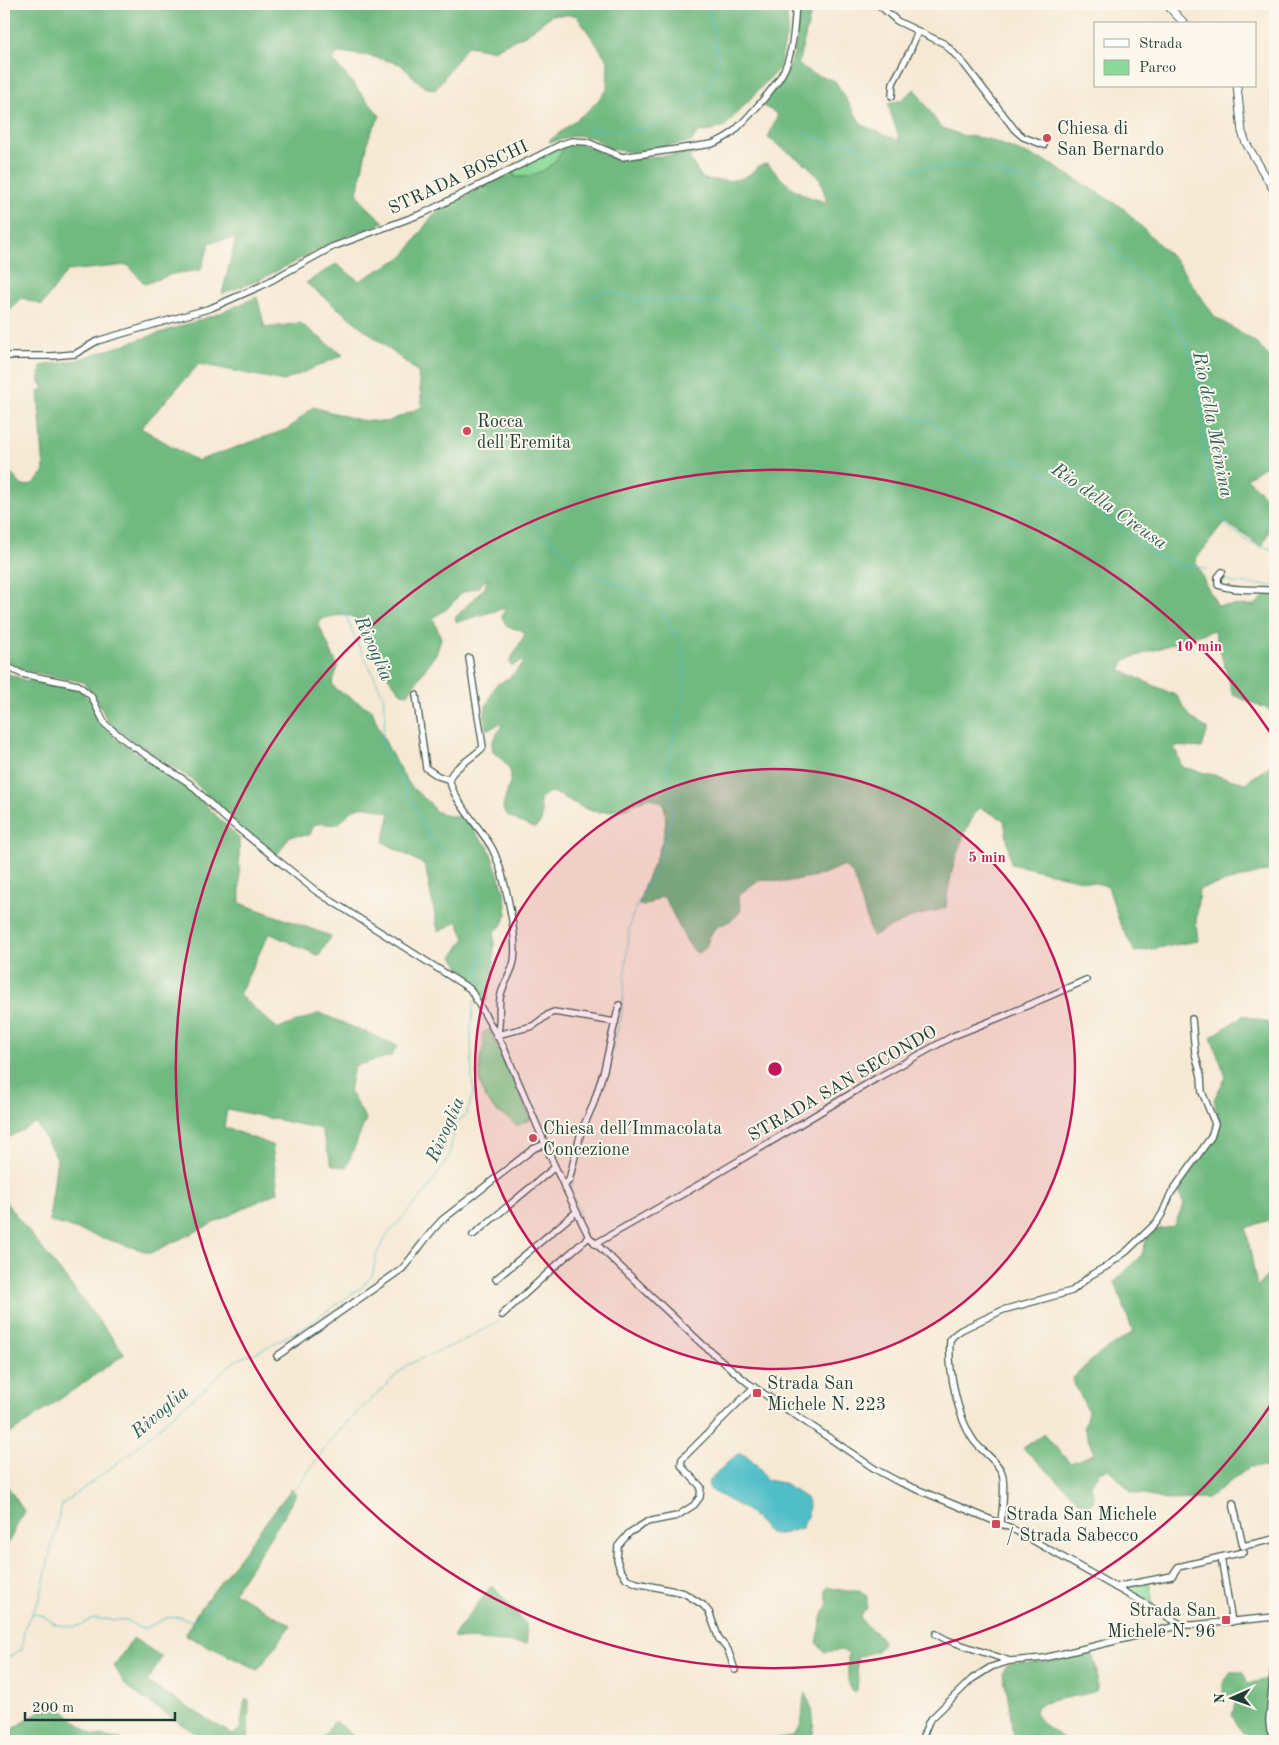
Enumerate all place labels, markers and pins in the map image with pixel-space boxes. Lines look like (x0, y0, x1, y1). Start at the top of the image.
place label: Chiesa di San Bernardo (1057, 120, 1164, 159)
marker: Chiesa di San Bernardo (1041, 132, 1053, 144)
place label: Rocca dell'Eremita (477, 413, 571, 452)
marker: Rocca dell'Eremita (461, 425, 473, 437)
centre of rings (766, 1060, 784, 1078)
place label: Chiesa dell′Immacolata Concezione (543, 1120, 722, 1159)
marker: Chiesa dell′Immacolata Concezione (527, 1132, 539, 1144)
place label: Strada San Michele N. 223 (767, 1375, 886, 1414)
marker: Strada San Michele N. 223 (751, 1387, 763, 1399)
place label: Strada San Michele / Strada Sabecco (1006, 1506, 1157, 1545)
marker: Strada San Michele / Strada Sabecco (990, 1518, 1002, 1530)
place label: Strada San Michele N. 96 (1107, 1602, 1216, 1641)
marker: Strada San Michele N. 96 (1220, 1614, 1232, 1626)

